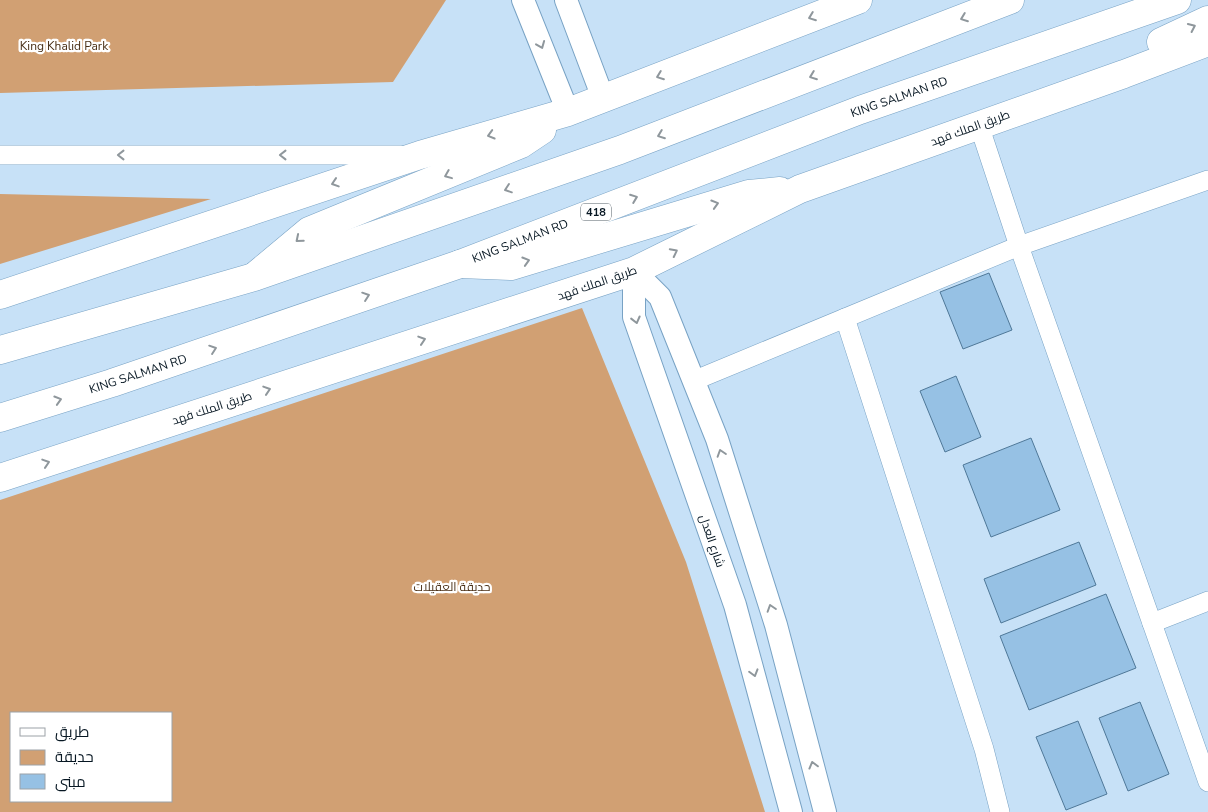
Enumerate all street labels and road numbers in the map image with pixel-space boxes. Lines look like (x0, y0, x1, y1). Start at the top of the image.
street label: KING SALMAN RD (848, 73, 950, 121)
street label: طريق الملك فهد (928, 106, 1012, 150)
road number: 418 (581, 203, 611, 220)
street label: KING SALMAN RD (470, 215, 570, 267)
street label: طريق الملك فهد (555, 262, 639, 304)
street label: KING SALMAN RD (87, 351, 189, 397)
street label: طريق الملك فهد (170, 387, 254, 428)
street label: شارع العدل (695, 512, 729, 570)

